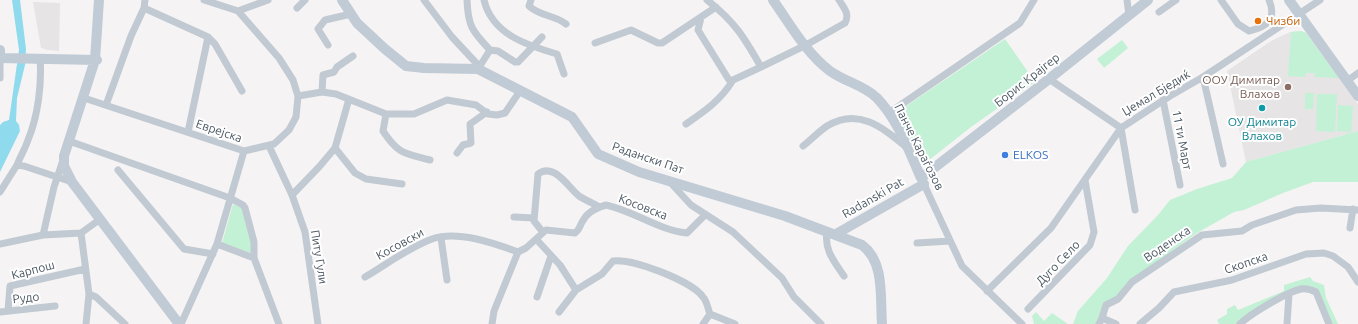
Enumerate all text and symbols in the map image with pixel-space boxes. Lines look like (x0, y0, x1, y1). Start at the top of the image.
place label: Чизби (1266, 14, 1300, 28)
marker: Чизби (1253, 16, 1263, 26)
street label: Борис Крајгер (992, 50, 1062, 110)
street label: Џемал Бједиќ (1119, 67, 1193, 119)
place label: ООУ Димитар Влахов (1202, 73, 1280, 101)
marker: ООУ Димитар Влахов (1283, 82, 1293, 92)
street label: Панче Караѓозов (891, 101, 947, 193)
marker: ОУ Димитар Влахов (1257, 103, 1267, 113)
street label: 11 ти Март (1169, 109, 1195, 171)
place label: ОУ Димитар Влахов (1228, 115, 1296, 143)
street label: Еврејска (194, 116, 244, 146)
street label: Радански Пат (610, 139, 686, 177)
place label: ELKOS (1013, 148, 1048, 162)
marker: ELKOS (1000, 150, 1010, 160)
street label: Radanski Pat (840, 175, 906, 221)
street label: Косовска (616, 191, 670, 223)
street label: Воденска (1141, 223, 1193, 265)
street label: Косовски (374, 225, 426, 263)
street label: Питу Гули (308, 229, 330, 285)
street label: Дуго Село (1033, 237, 1083, 289)
street label: Скопска (1222, 249, 1270, 277)
street label: Карпош (10, 257, 56, 283)
street label: Рудо (12, 289, 40, 307)

